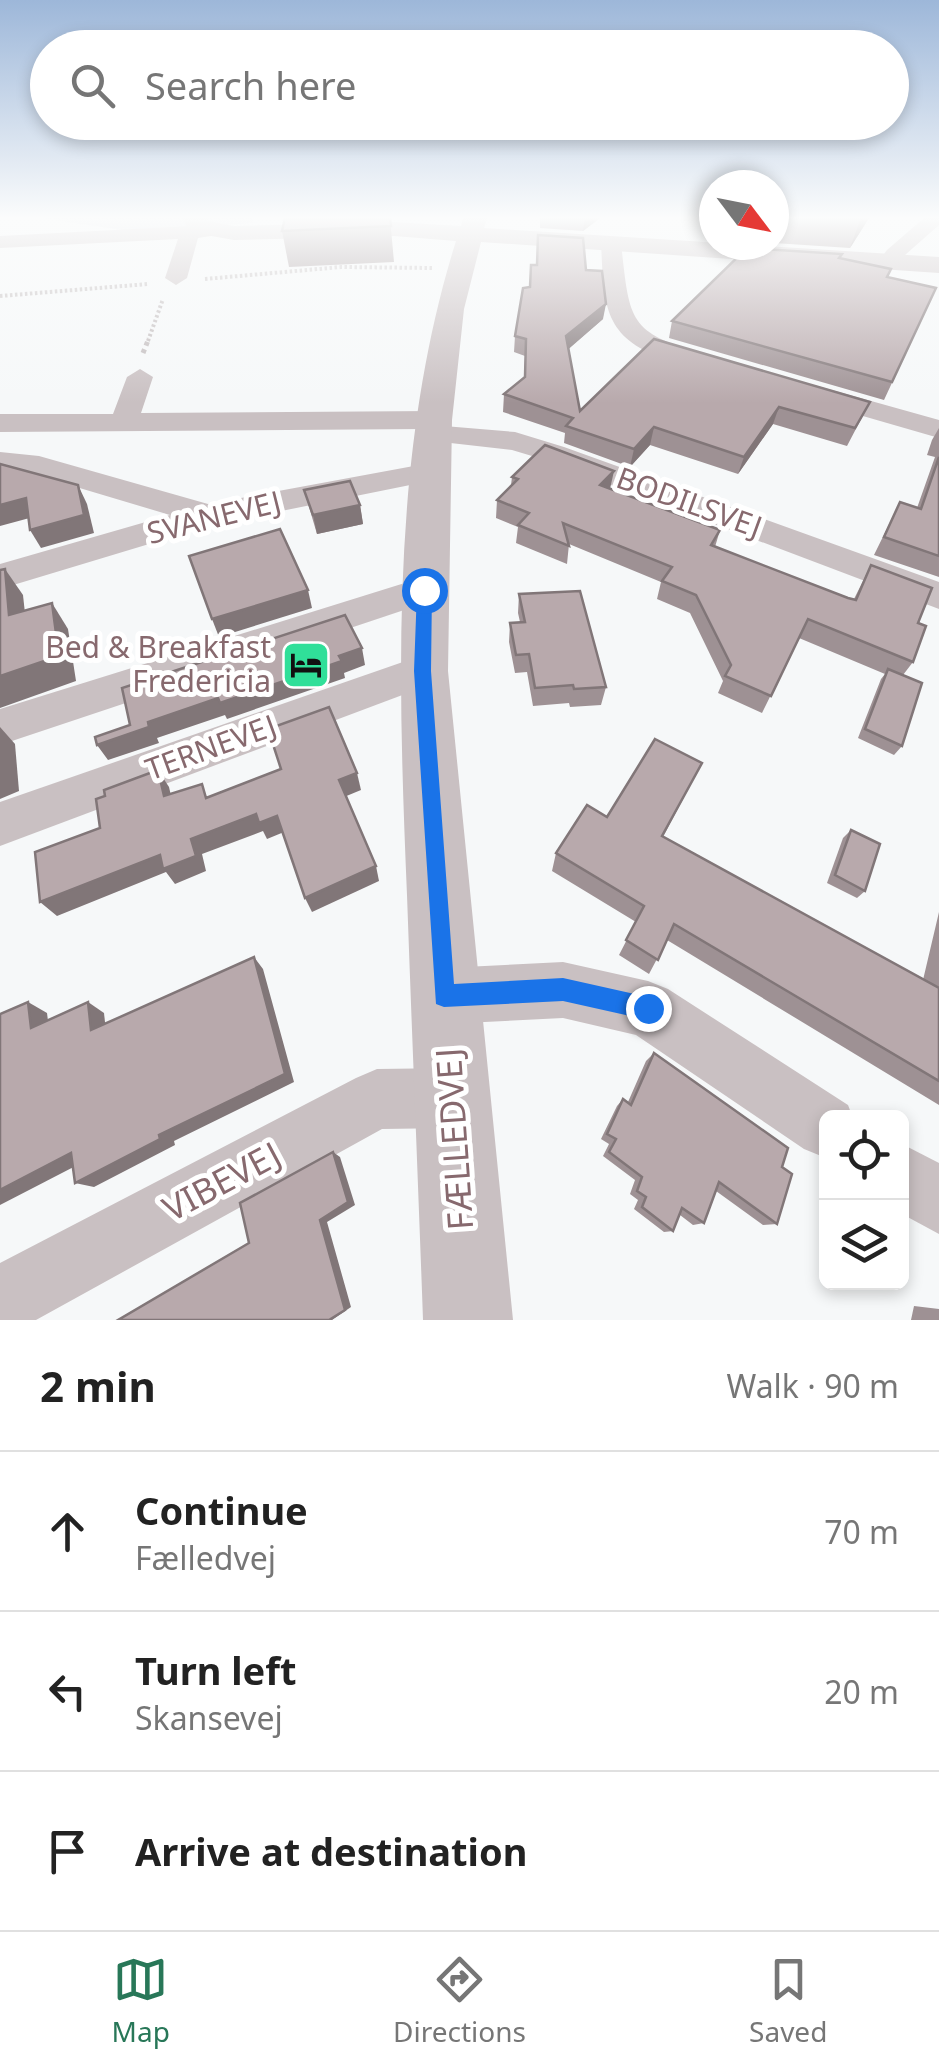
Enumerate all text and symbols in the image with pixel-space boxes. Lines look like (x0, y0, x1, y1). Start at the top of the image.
search box (30, 30, 909, 140)
icon: search (65, 58, 120, 113)
text: Search here (145, 59, 356, 111)
north arrow (699, 170, 789, 260)
street label: BODILSVEJ (611, 456, 768, 547)
street label: SVANEVEJ (142, 480, 285, 553)
route start (402, 568, 448, 614)
place label: Bed & Breakfast Fredericia (45, 626, 271, 701)
hotel icon: Bed & Breakfast Fredericia (280, 639, 332, 691)
street label: TERNEVEJ (139, 704, 281, 789)
route end (626, 986, 672, 1032)
street label: FÆLLEDVEJ (424, 1046, 483, 1232)
map controls (819, 1110, 909, 1290)
button: locate (819, 1110, 909, 1200)
street label: VIBEVEJ (154, 1130, 288, 1231)
button: layers (819, 1200, 909, 1290)
text: 2 min (40, 1357, 156, 1414)
text: Walk · 90 m (727, 1364, 899, 1407)
text: Continue (135, 1484, 308, 1536)
icon: ahead (40, 1504, 95, 1559)
text: 70 m (824, 1510, 899, 1553)
text: Fælledvej (135, 1536, 276, 1579)
text: Turn left (135, 1644, 297, 1696)
icon: left (40, 1664, 95, 1719)
text: 20 m (824, 1670, 899, 1713)
text: Skansevej (135, 1696, 283, 1739)
icon: arrive (40, 1824, 95, 1879)
text: Arrive at destination (135, 1825, 527, 1877)
tab: Map (112, 1952, 170, 2050)
tab: Directions (393, 1952, 526, 2050)
tab: Saved (749, 1952, 827, 2050)

